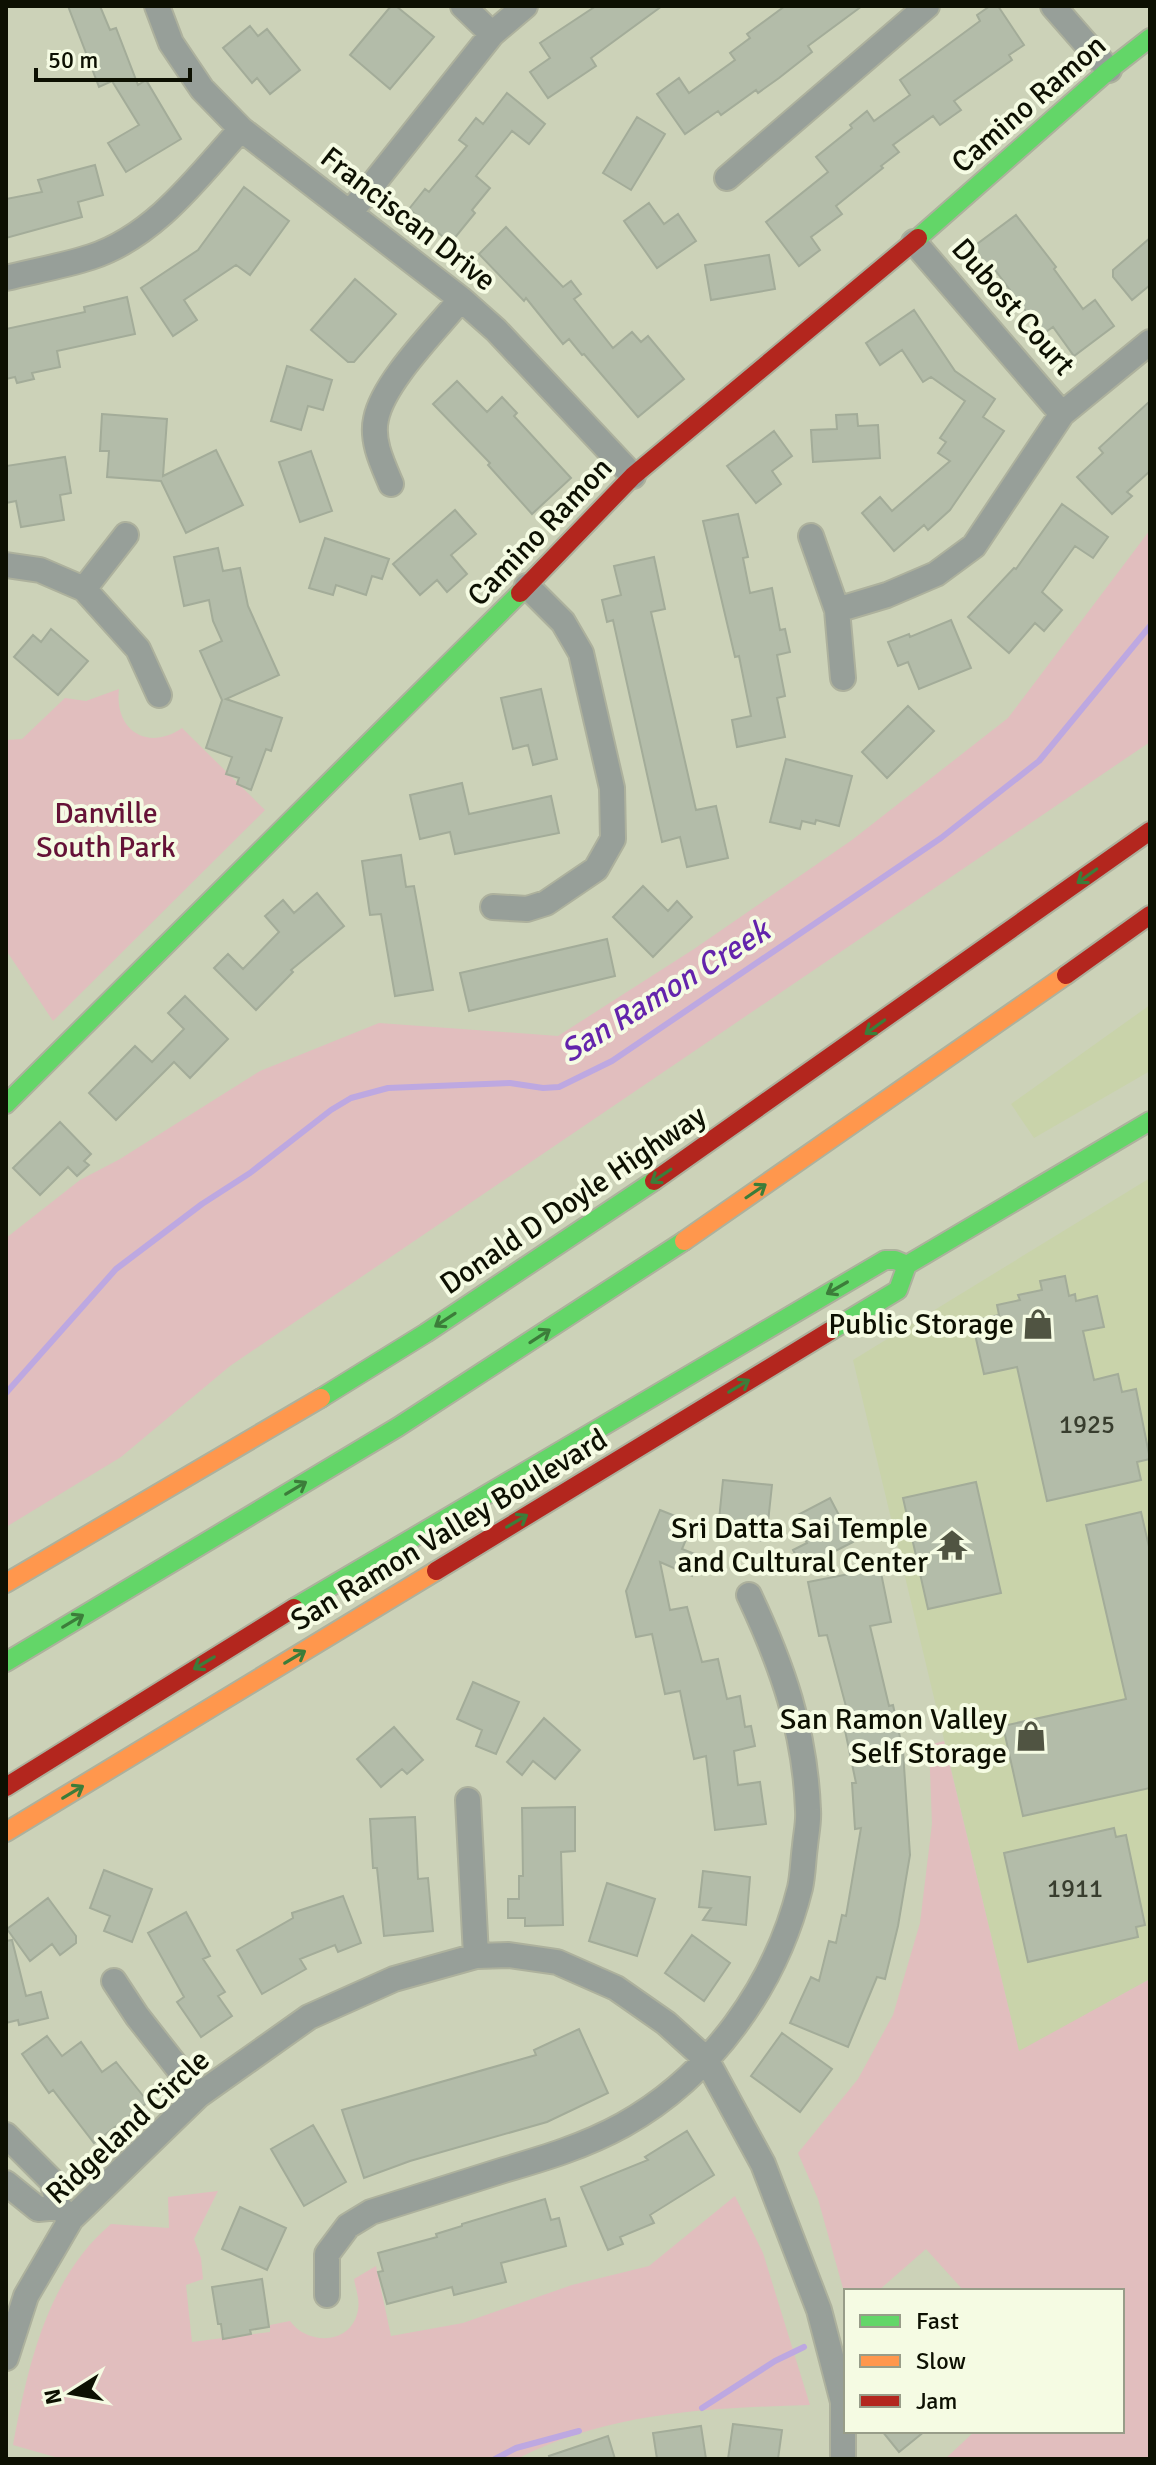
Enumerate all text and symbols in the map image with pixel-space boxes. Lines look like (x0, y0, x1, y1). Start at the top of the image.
street label: Camino Ramon (944, 27, 1114, 181)
scale bar (36, 32, 190, 82)
text: 50 m (48, 45, 98, 75)
street label: Franciscan Drive (313, 139, 503, 299)
street label: Dubost Court (943, 231, 1083, 383)
street label: Camino Ramon (460, 450, 620, 614)
park label: Danville South Park (36, 795, 176, 866)
one-way arrow (1076, 868, 1098, 884)
water label: San Ramon Creek (553, 910, 779, 1071)
one-way arrow (865, 1018, 886, 1035)
street label: Donald D Doyle Highway (433, 1097, 713, 1303)
one-way arrow (651, 1168, 673, 1184)
one-way arrow (745, 1183, 767, 1199)
one-way arrow (826, 1280, 849, 1296)
place label: Public Storage (828, 1306, 1014, 1343)
shop icon: Public Storage (1021, 1307, 1055, 1341)
one-way arrow (434, 1312, 457, 1328)
one-way arrow (529, 1327, 551, 1344)
one-way arrow (727, 1378, 750, 1394)
house number: 1925 (1059, 1409, 1115, 1441)
street label: San Ramon Valley Boulevard (284, 1421, 614, 1639)
one-way arrow (284, 1480, 307, 1496)
place label: Sri Datta Sai Temple and Cultural Center (671, 1510, 928, 1581)
one-way arrow (505, 1513, 528, 1529)
temple icon: Sri Datta Sai Temple and Cultural Center (935, 1528, 969, 1562)
one-way arrow (61, 1613, 84, 1629)
one-way arrow (283, 1648, 306, 1664)
one-way arrow (193, 1655, 216, 1671)
place label: San Ramon Valley Self Storage (780, 1701, 1007, 1772)
shop icon: San Ramon Valley Self Storage (1014, 1719, 1048, 1753)
one-way arrow (61, 1783, 84, 1799)
house number: 1911 (1047, 1873, 1103, 1905)
street label: Ridgeland Circle (39, 2042, 217, 2212)
legend (844, 2289, 1124, 2433)
text: Fast (916, 2306, 959, 2336)
text: Slow (916, 2346, 966, 2376)
north arrow (32, 2353, 112, 2433)
text: Jam (916, 2386, 957, 2416)
text: N (38, 2387, 68, 2407)

